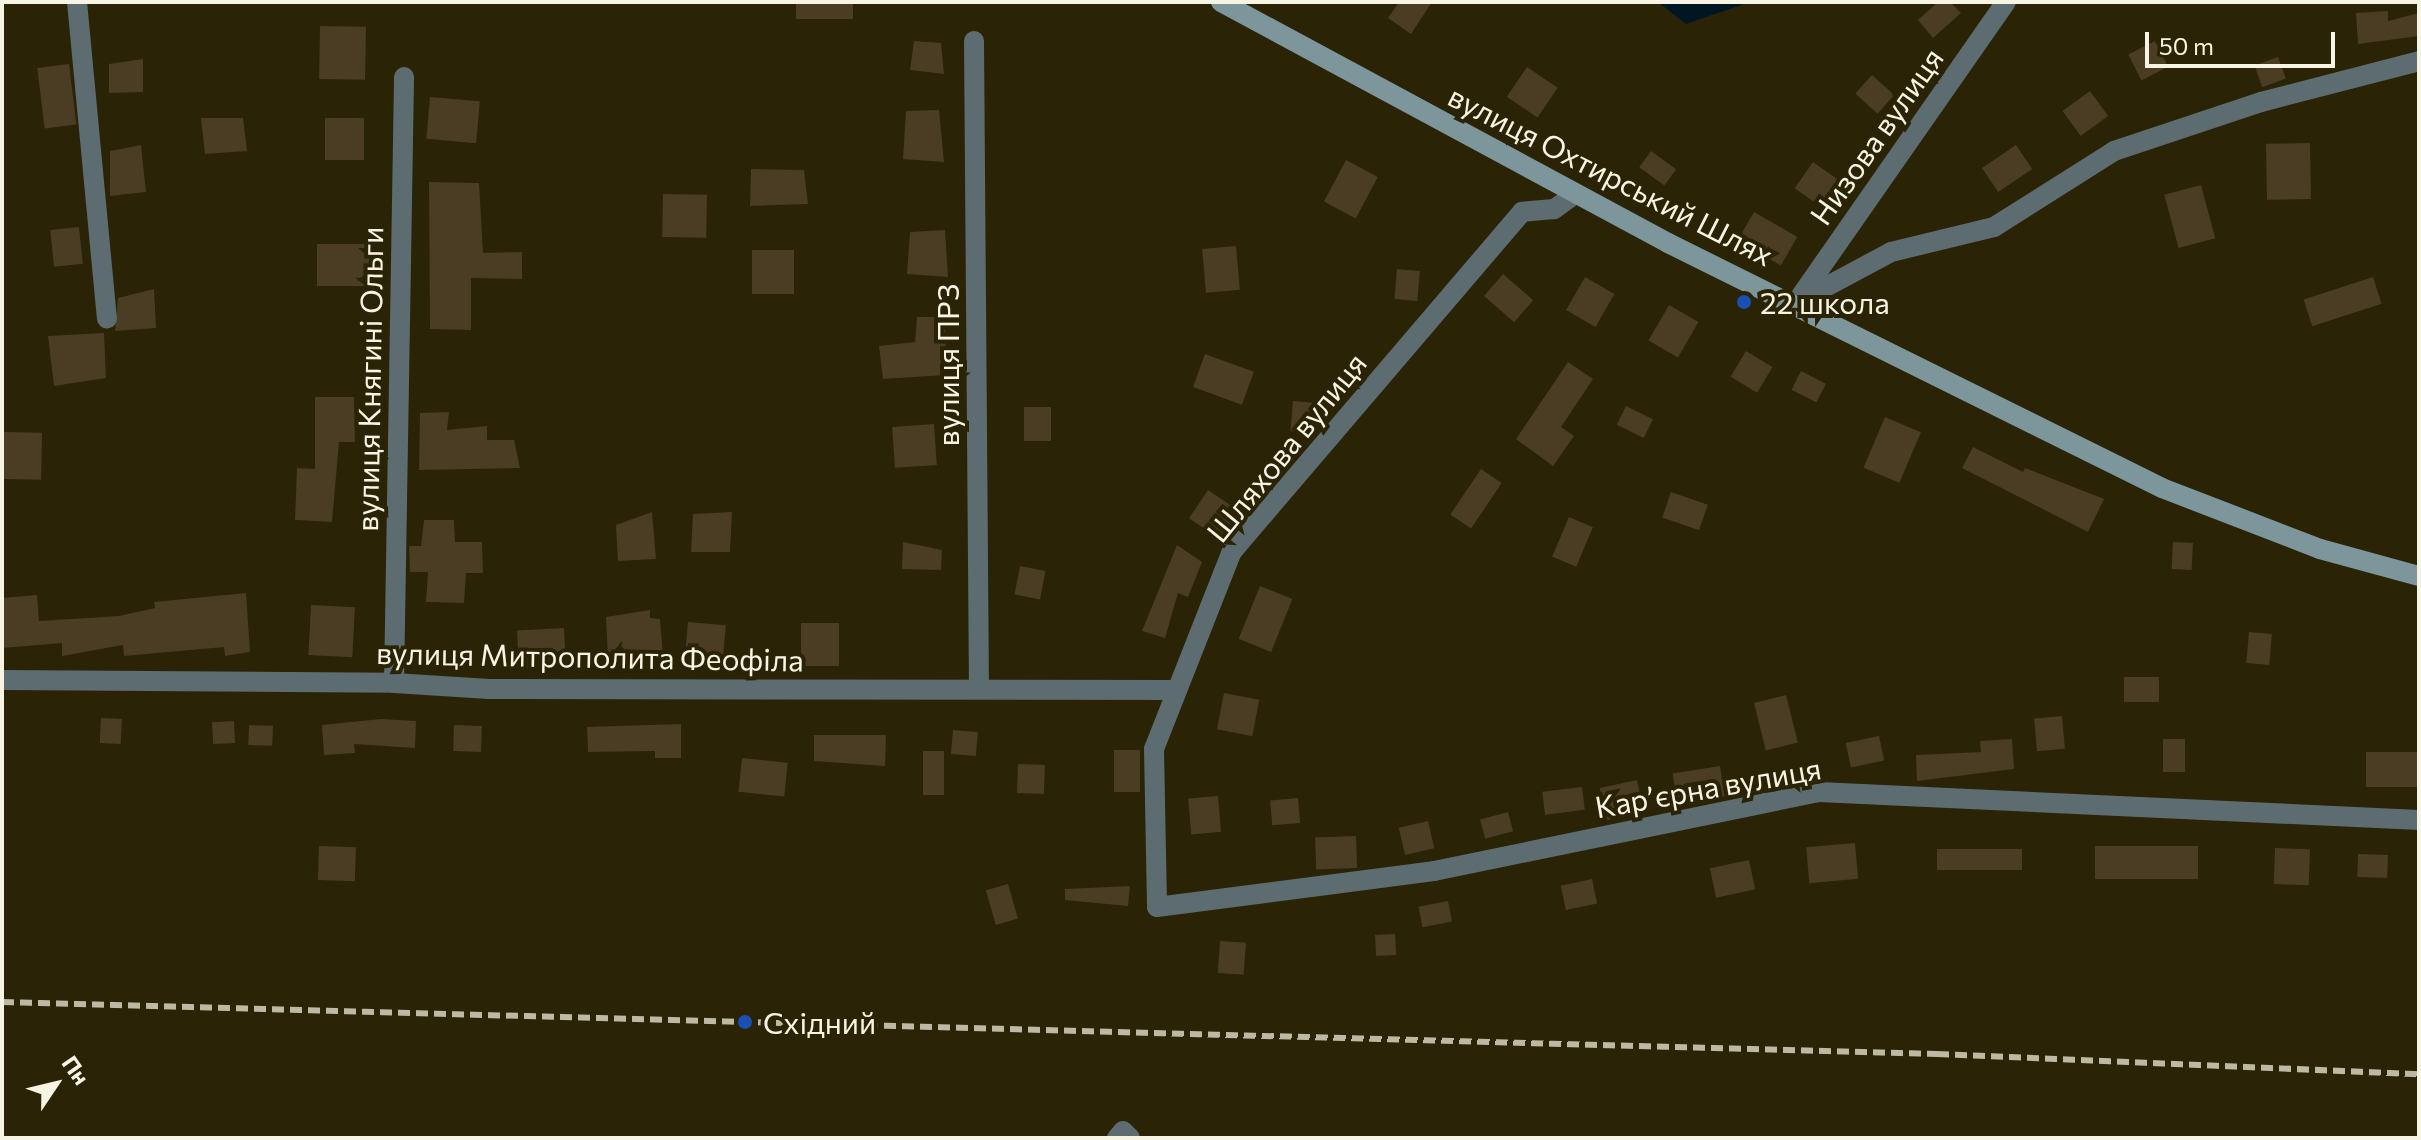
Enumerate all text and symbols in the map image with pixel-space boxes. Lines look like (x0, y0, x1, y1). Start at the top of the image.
scale bar (2149, 16, 2339, 66)
text: 50 m (2159, 31, 2214, 60)
street label: Низова вулиця (1802, 41, 1950, 231)
street label: вулиця Охтирський Шлях (1443, 77, 1779, 273)
street label: вулиця Княгині Ольги (348, 226, 390, 532)
street label: вулиця ПРЗ (929, 284, 965, 446)
place label: 22 школа (1760, 284, 1890, 320)
marker: 22 школа (1735, 293, 1753, 311)
street label: Шляхова вулиця (1199, 345, 1373, 549)
street label: вулиця Митрополита Феофіла (376, 634, 804, 678)
street label: Карʼєрна вулиця (1592, 749, 1824, 825)
place label: Східний (763, 1004, 876, 1040)
marker: Східний (734, 1011, 756, 1033)
north arrow (16, 1044, 96, 1124)
text: Пн (57, 1050, 95, 1090)

